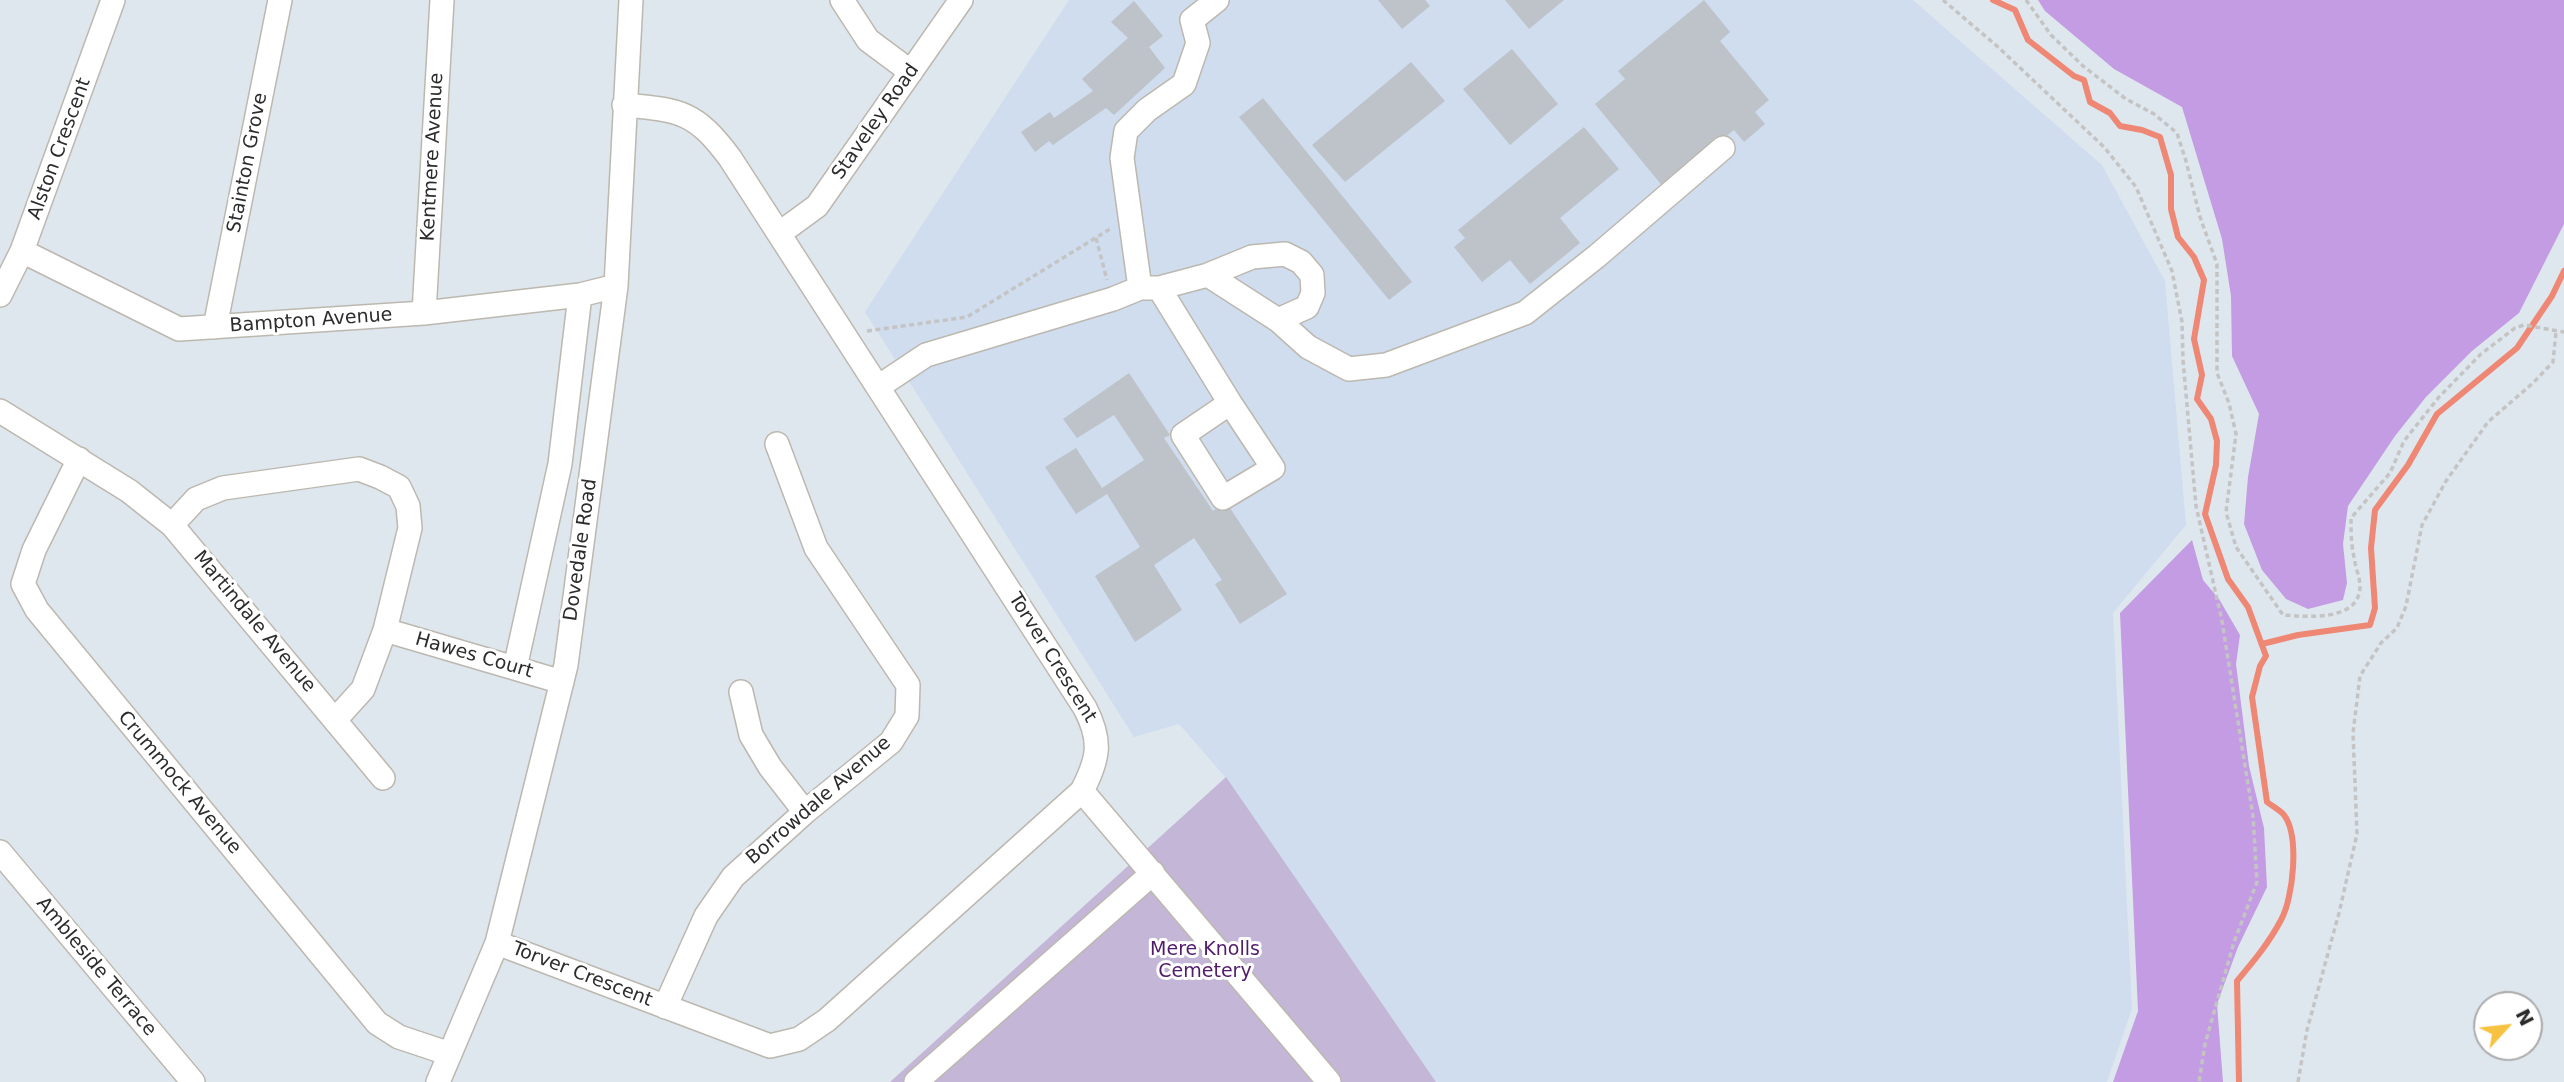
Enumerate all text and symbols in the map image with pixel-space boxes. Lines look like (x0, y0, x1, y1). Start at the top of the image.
street label: Staveley Road (828, 60, 924, 184)
street label: Kentmere Avenue (417, 72, 449, 242)
street label: Alston Crescent (24, 75, 96, 223)
street label: Stainton Grove (223, 91, 273, 235)
street label: Bampton Avenue (229, 304, 393, 338)
street label: Dovedale Road (560, 477, 602, 623)
street label: Martindale Avenue (188, 547, 320, 697)
street label: Torver Crescent (1003, 589, 1101, 727)
street label: Hawes Court (413, 628, 535, 684)
street label: Crummock Avenue (112, 707, 246, 859)
street label: Borrowdale Avenue (742, 732, 896, 870)
street label: Ambleside Terrace (31, 893, 161, 1041)
street label: Torver Crescent (509, 938, 655, 1012)
park label: Mere Knolls Cemetery (1150, 939, 1260, 983)
north arrow (2473, 991, 2543, 1061)
text: N (2512, 1005, 2538, 1029)

